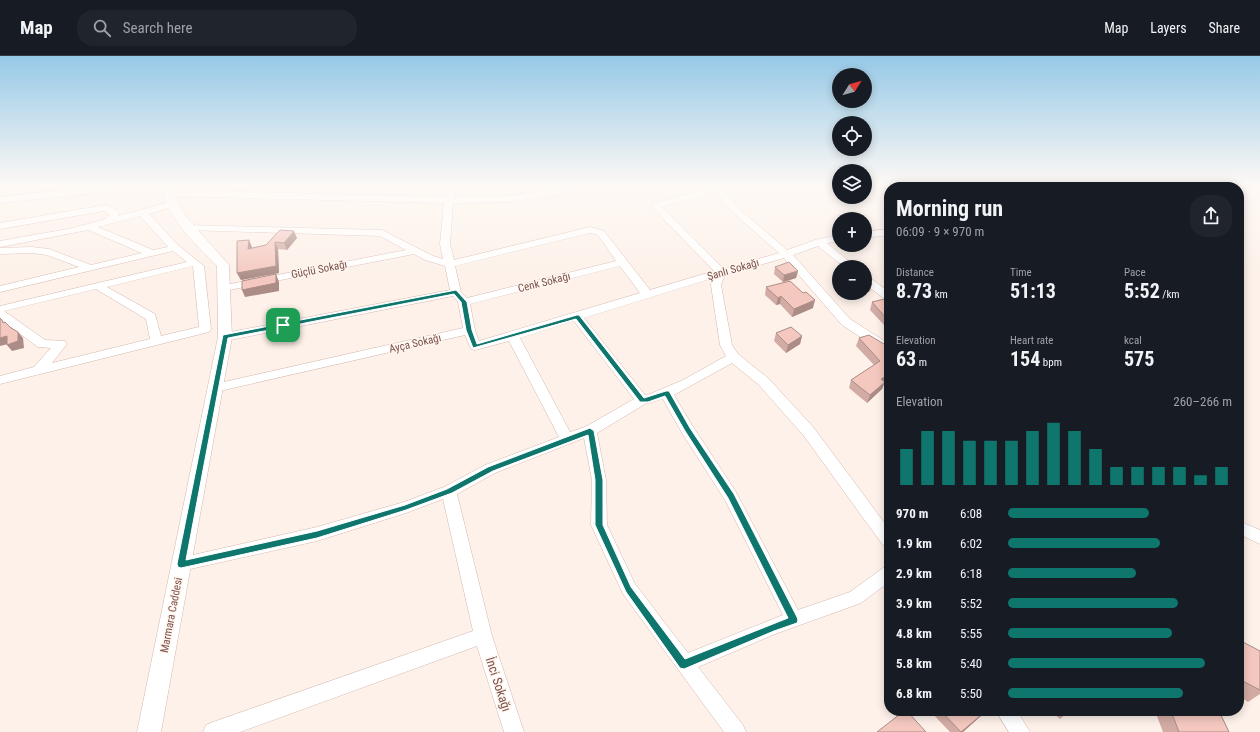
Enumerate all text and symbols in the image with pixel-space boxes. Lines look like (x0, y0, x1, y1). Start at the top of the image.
search box (77, 10, 357, 46)
text: Map (20, 16, 53, 39)
icon: search (91, 17, 113, 39)
text: Search here (123, 19, 193, 37)
text: Map (1104, 20, 1128, 36)
text: Layers (1150, 20, 1187, 36)
text: Share (1209, 20, 1240, 36)
north arrow (832, 68, 872, 108)
map controls (832, 68, 872, 300)
button: locate (832, 116, 872, 156)
button: layers (832, 164, 872, 204)
button: share (1190, 195, 1232, 237)
text: Morning run (896, 196, 1003, 221)
button: + (832, 212, 872, 252)
text: 06:09 · 9 × 970 m (896, 224, 984, 239)
street label: Şanlı Sokağı (706, 256, 761, 283)
street label: Güçlü Sokağı (290, 258, 348, 281)
button: − (832, 260, 872, 300)
text: Distance (896, 266, 934, 279)
text: Time (1010, 266, 1032, 279)
text: Pace (1124, 266, 1146, 279)
street label: Cenk Sokağı (517, 270, 572, 295)
text: 8.73 (896, 279, 932, 303)
text: 51:13 (1010, 279, 1056, 303)
text: 5:52 (1124, 279, 1160, 303)
text: km (932, 288, 948, 301)
text: /km (1160, 288, 1180, 301)
pin (266, 308, 300, 342)
icon: arrive (272, 314, 294, 336)
street label: Ayça Sokağı (388, 331, 442, 356)
text: Elevation (896, 334, 936, 347)
text: Heart rate (1010, 334, 1053, 347)
text: kcal (1124, 334, 1142, 347)
text: 63 (896, 347, 916, 371)
text: 154 (1010, 347, 1040, 371)
text: 575 (1124, 347, 1154, 371)
text: m (916, 356, 927, 369)
text: bpm (1040, 356, 1062, 369)
text: Elevation (896, 394, 943, 409)
text: 260–266 m (1173, 394, 1232, 409)
text: 970 m (896, 506, 928, 521)
text: 6:08 (960, 506, 982, 521)
text: 1.9 km (896, 536, 932, 551)
text: 6:02 (960, 536, 982, 551)
text: 2.9 km (896, 566, 932, 581)
text: 6:18 (960, 566, 982, 581)
street label: Marmara Caddesi (158, 576, 185, 654)
text: 3.9 km (896, 596, 932, 611)
text: 5:52 (960, 596, 982, 611)
text: 4.8 km (896, 626, 932, 641)
text: 5:55 (960, 626, 982, 641)
street label: İnci Sokağı (483, 655, 514, 713)
text: 5.8 km (896, 656, 932, 671)
text: 5:40 (960, 656, 982, 671)
text: 6.8 km (896, 686, 932, 701)
text: 5:50 (960, 686, 982, 701)

